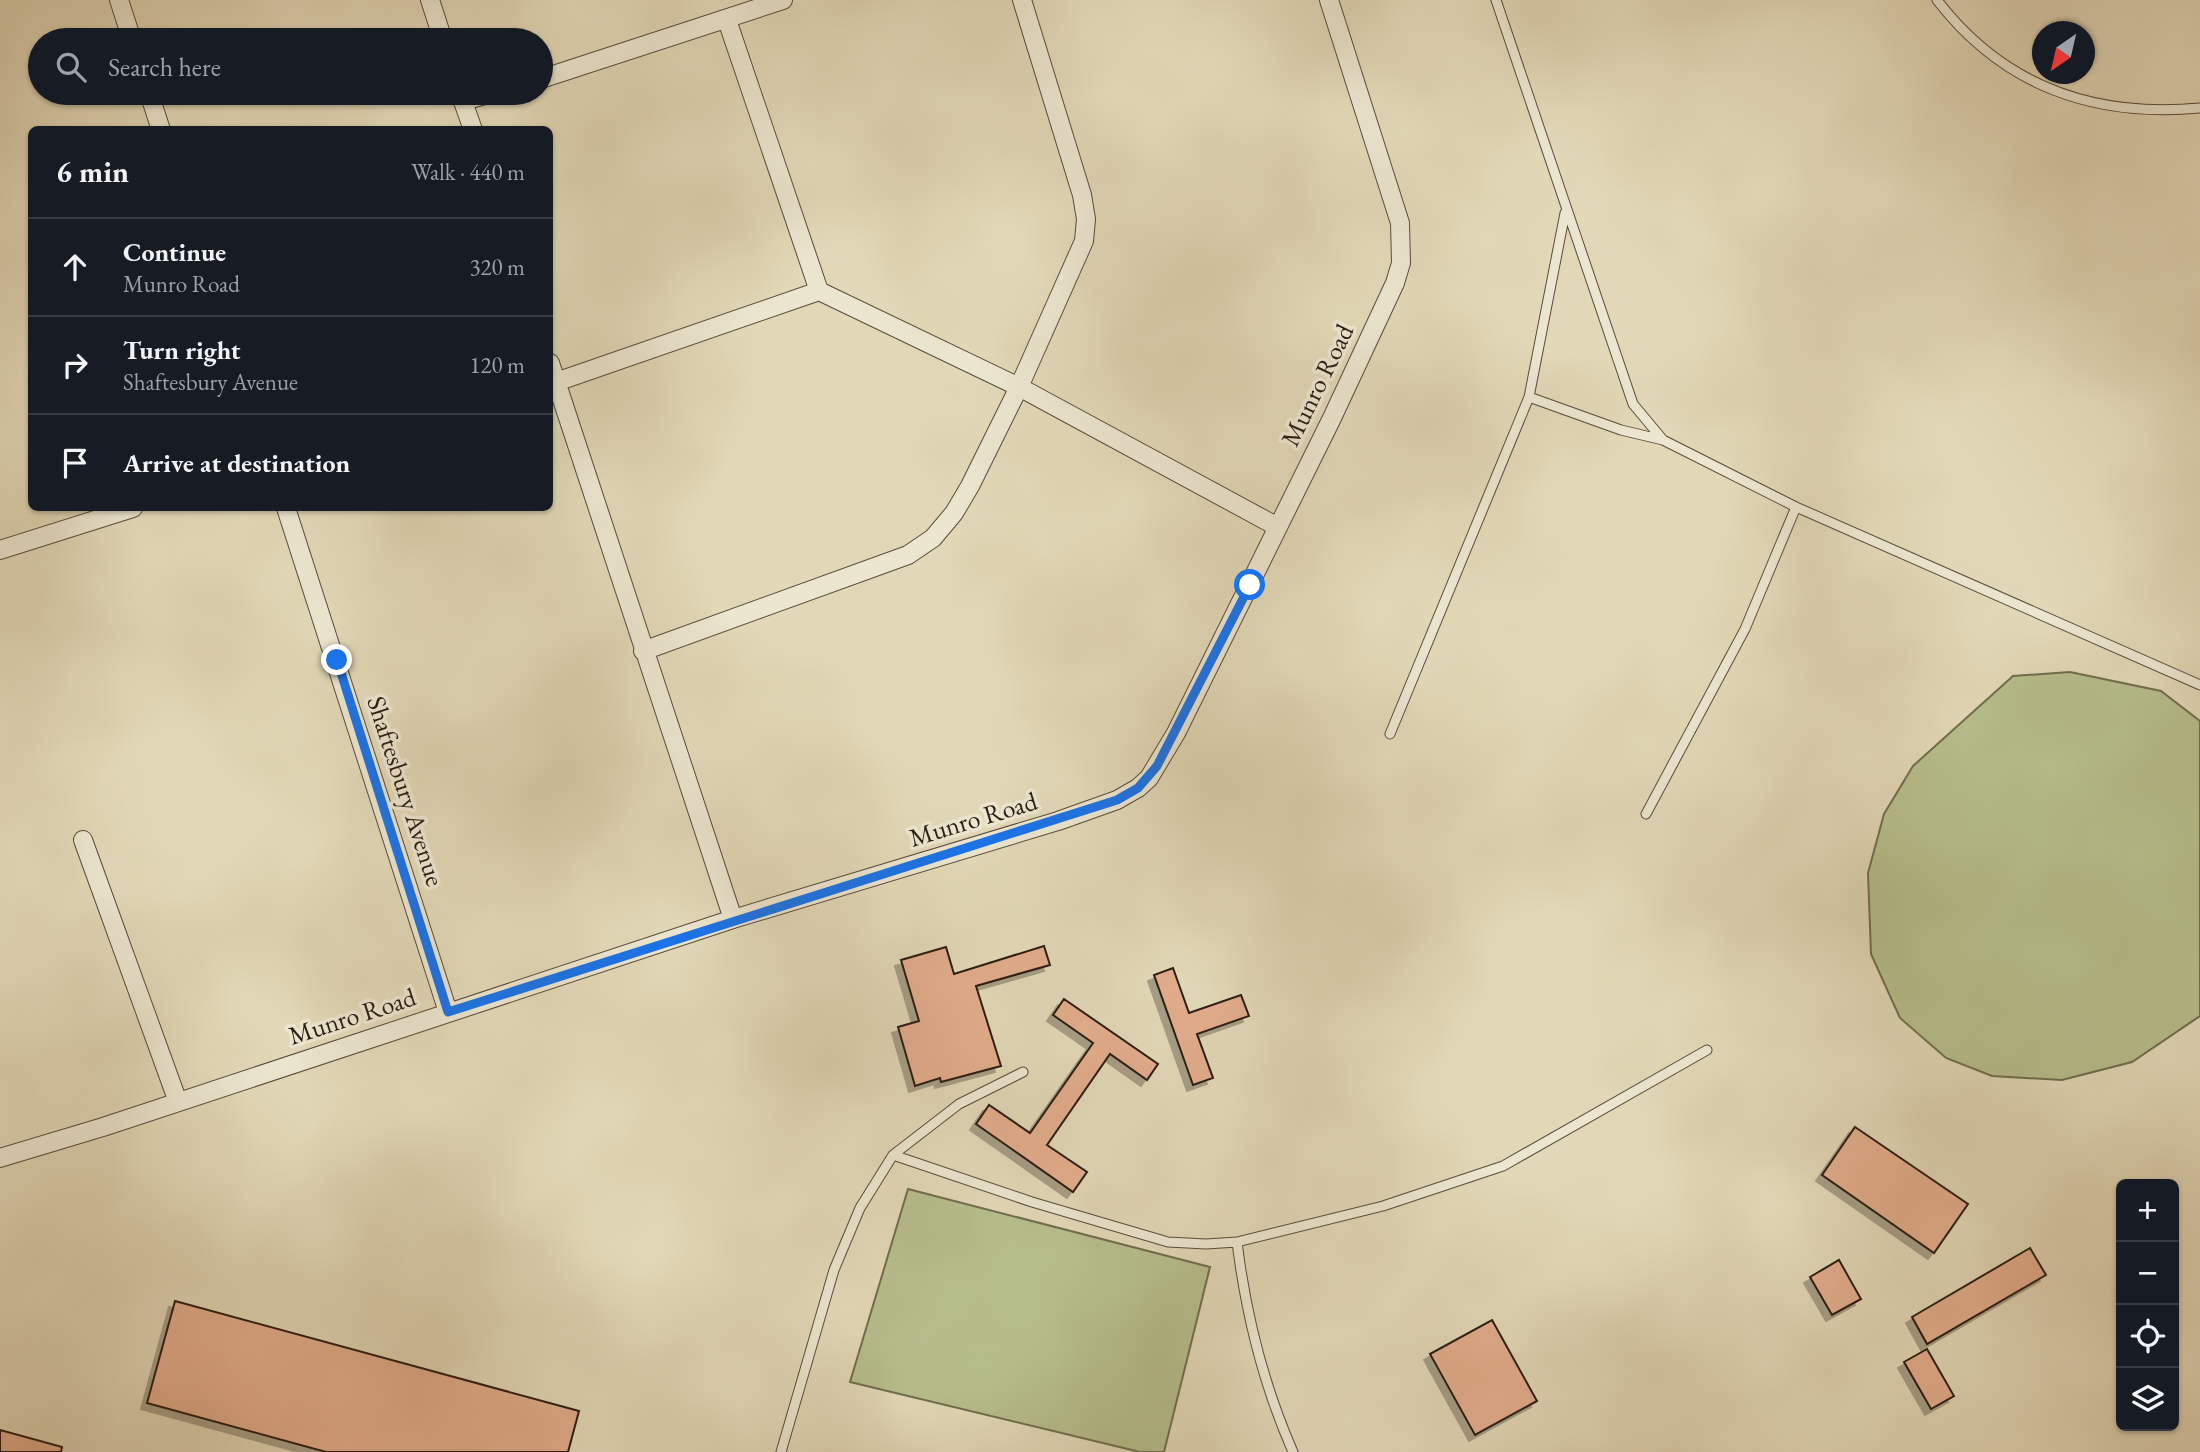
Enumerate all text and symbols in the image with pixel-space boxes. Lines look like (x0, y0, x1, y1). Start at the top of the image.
north arrow (2032, 21, 2095, 84)
search box (28, 28, 553, 105)
icon: search (52, 48, 90, 86)
text: Search here (108, 50, 221, 84)
text: 6 min (56, 152, 129, 191)
text: Walk · 440 m (411, 157, 525, 187)
text: Continue (123, 235, 226, 269)
icon: ahead (56, 248, 94, 286)
text: 320 m (469, 252, 525, 282)
text: Munro Road (123, 269, 240, 299)
street label: Munro Road (1273, 317, 1362, 452)
text: Turn right (123, 333, 241, 367)
icon: right (56, 346, 94, 384)
text: 120 m (469, 350, 525, 380)
text: Shaftesbury Avenue (123, 367, 298, 397)
icon: arrive (56, 444, 94, 482)
text: Arrive at destination (123, 446, 350, 480)
route start (1234, 569, 1265, 600)
route end (321, 644, 352, 675)
street label: Shaftesbury Avenue (359, 692, 453, 890)
street label: Munro Road (905, 783, 1042, 855)
street label: Munro Road (284, 979, 421, 1053)
map controls (2116, 1179, 2179, 1431)
button: + (2116, 1179, 2179, 1242)
button: − (2116, 1242, 2179, 1305)
button: locate (2116, 1305, 2179, 1368)
button: layers (2116, 1368, 2179, 1431)

